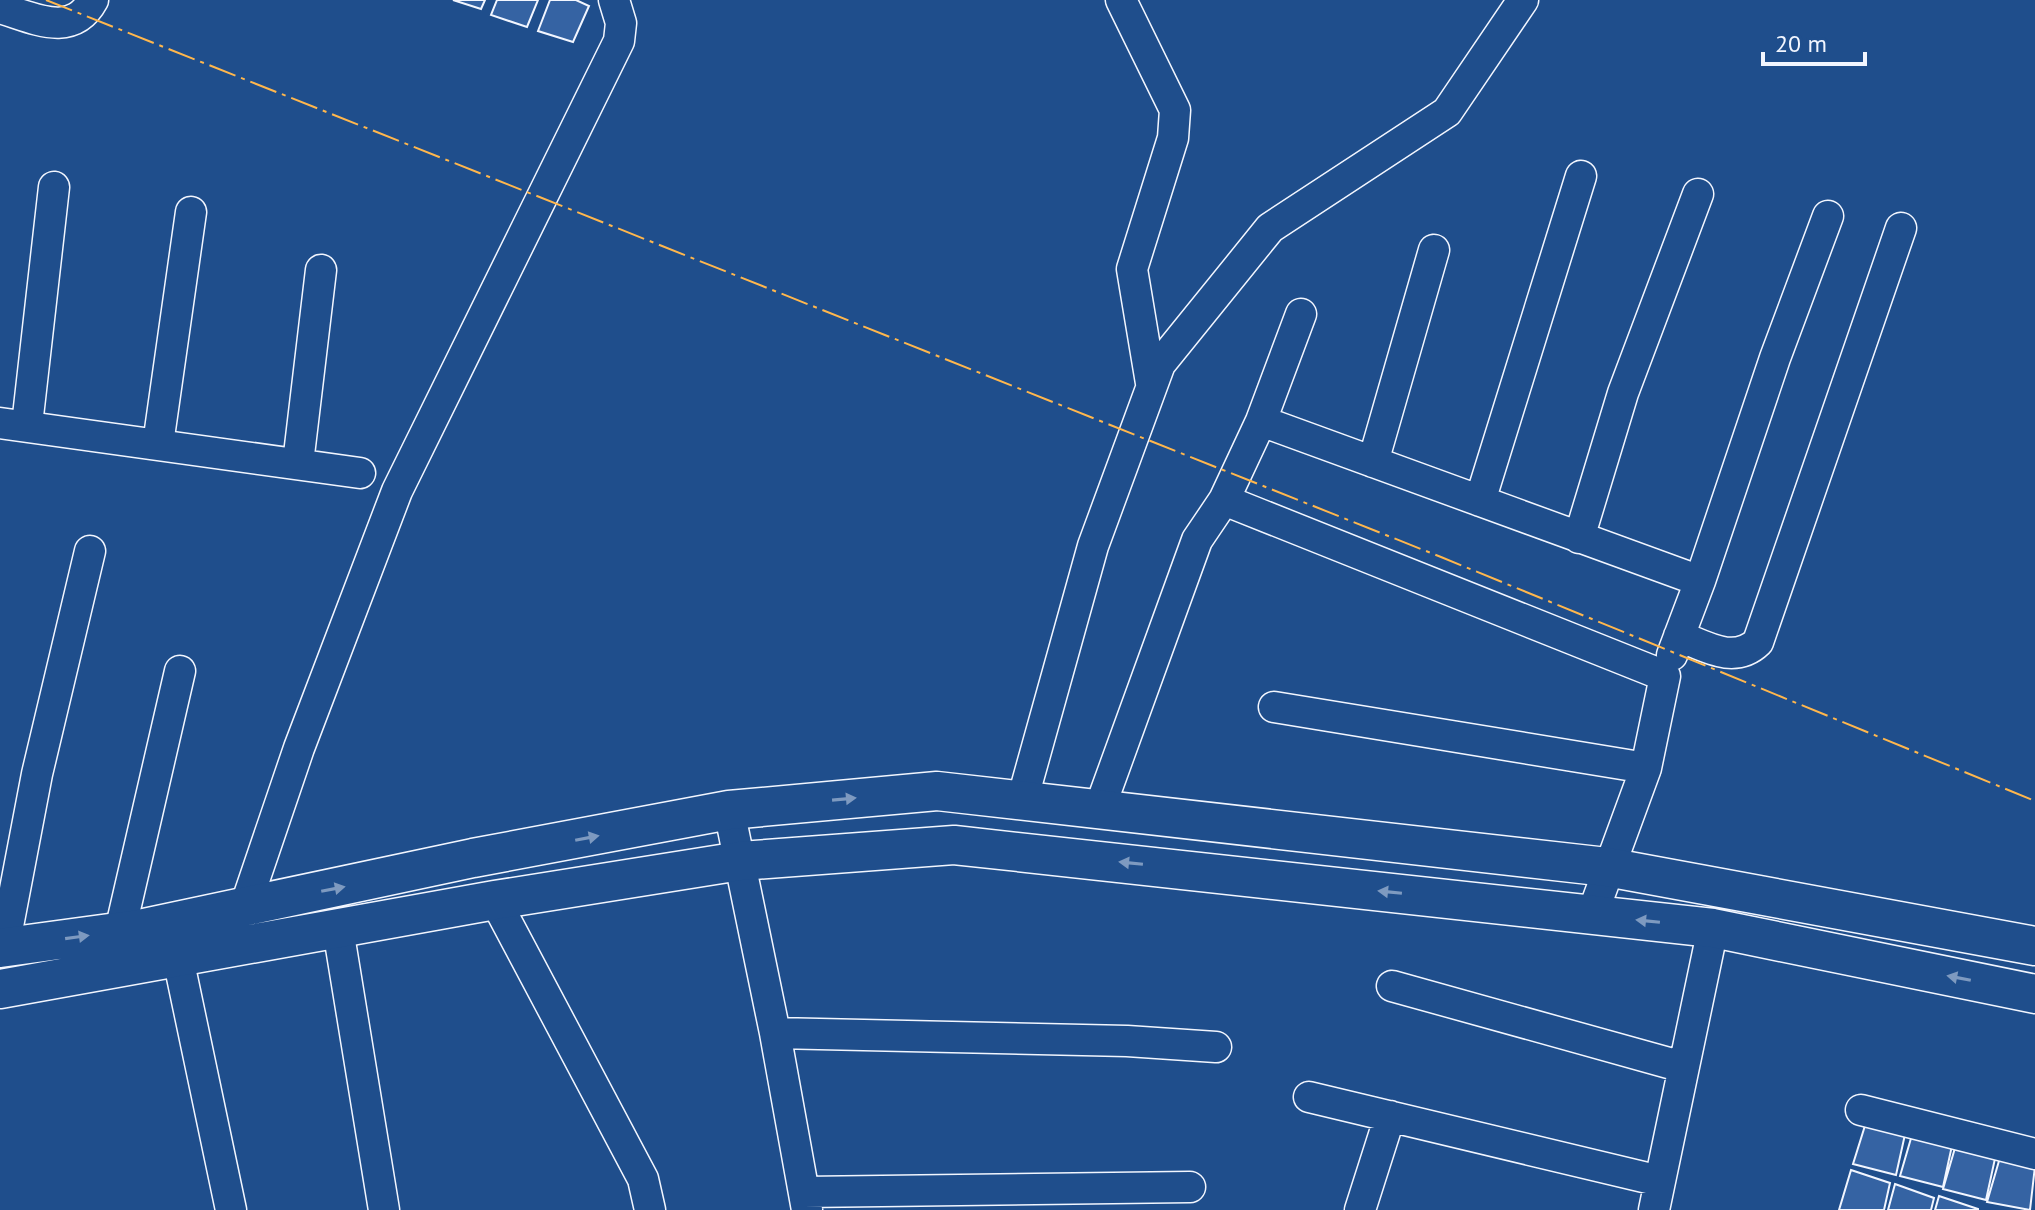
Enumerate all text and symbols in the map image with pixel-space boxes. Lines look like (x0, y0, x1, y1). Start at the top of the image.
scale bar (1763, 16, 1865, 66)
text: 20 m (1775, 28, 1827, 59)
one-way arrow (832, 793, 857, 806)
one-way arrow (575, 831, 600, 844)
one-way arrow (1118, 857, 1143, 870)
one-way arrow (320, 882, 345, 895)
one-way arrow (1377, 886, 1402, 899)
one-way arrow (1635, 915, 1660, 928)
one-way arrow (65, 930, 90, 943)
one-way arrow (1946, 971, 1971, 984)

